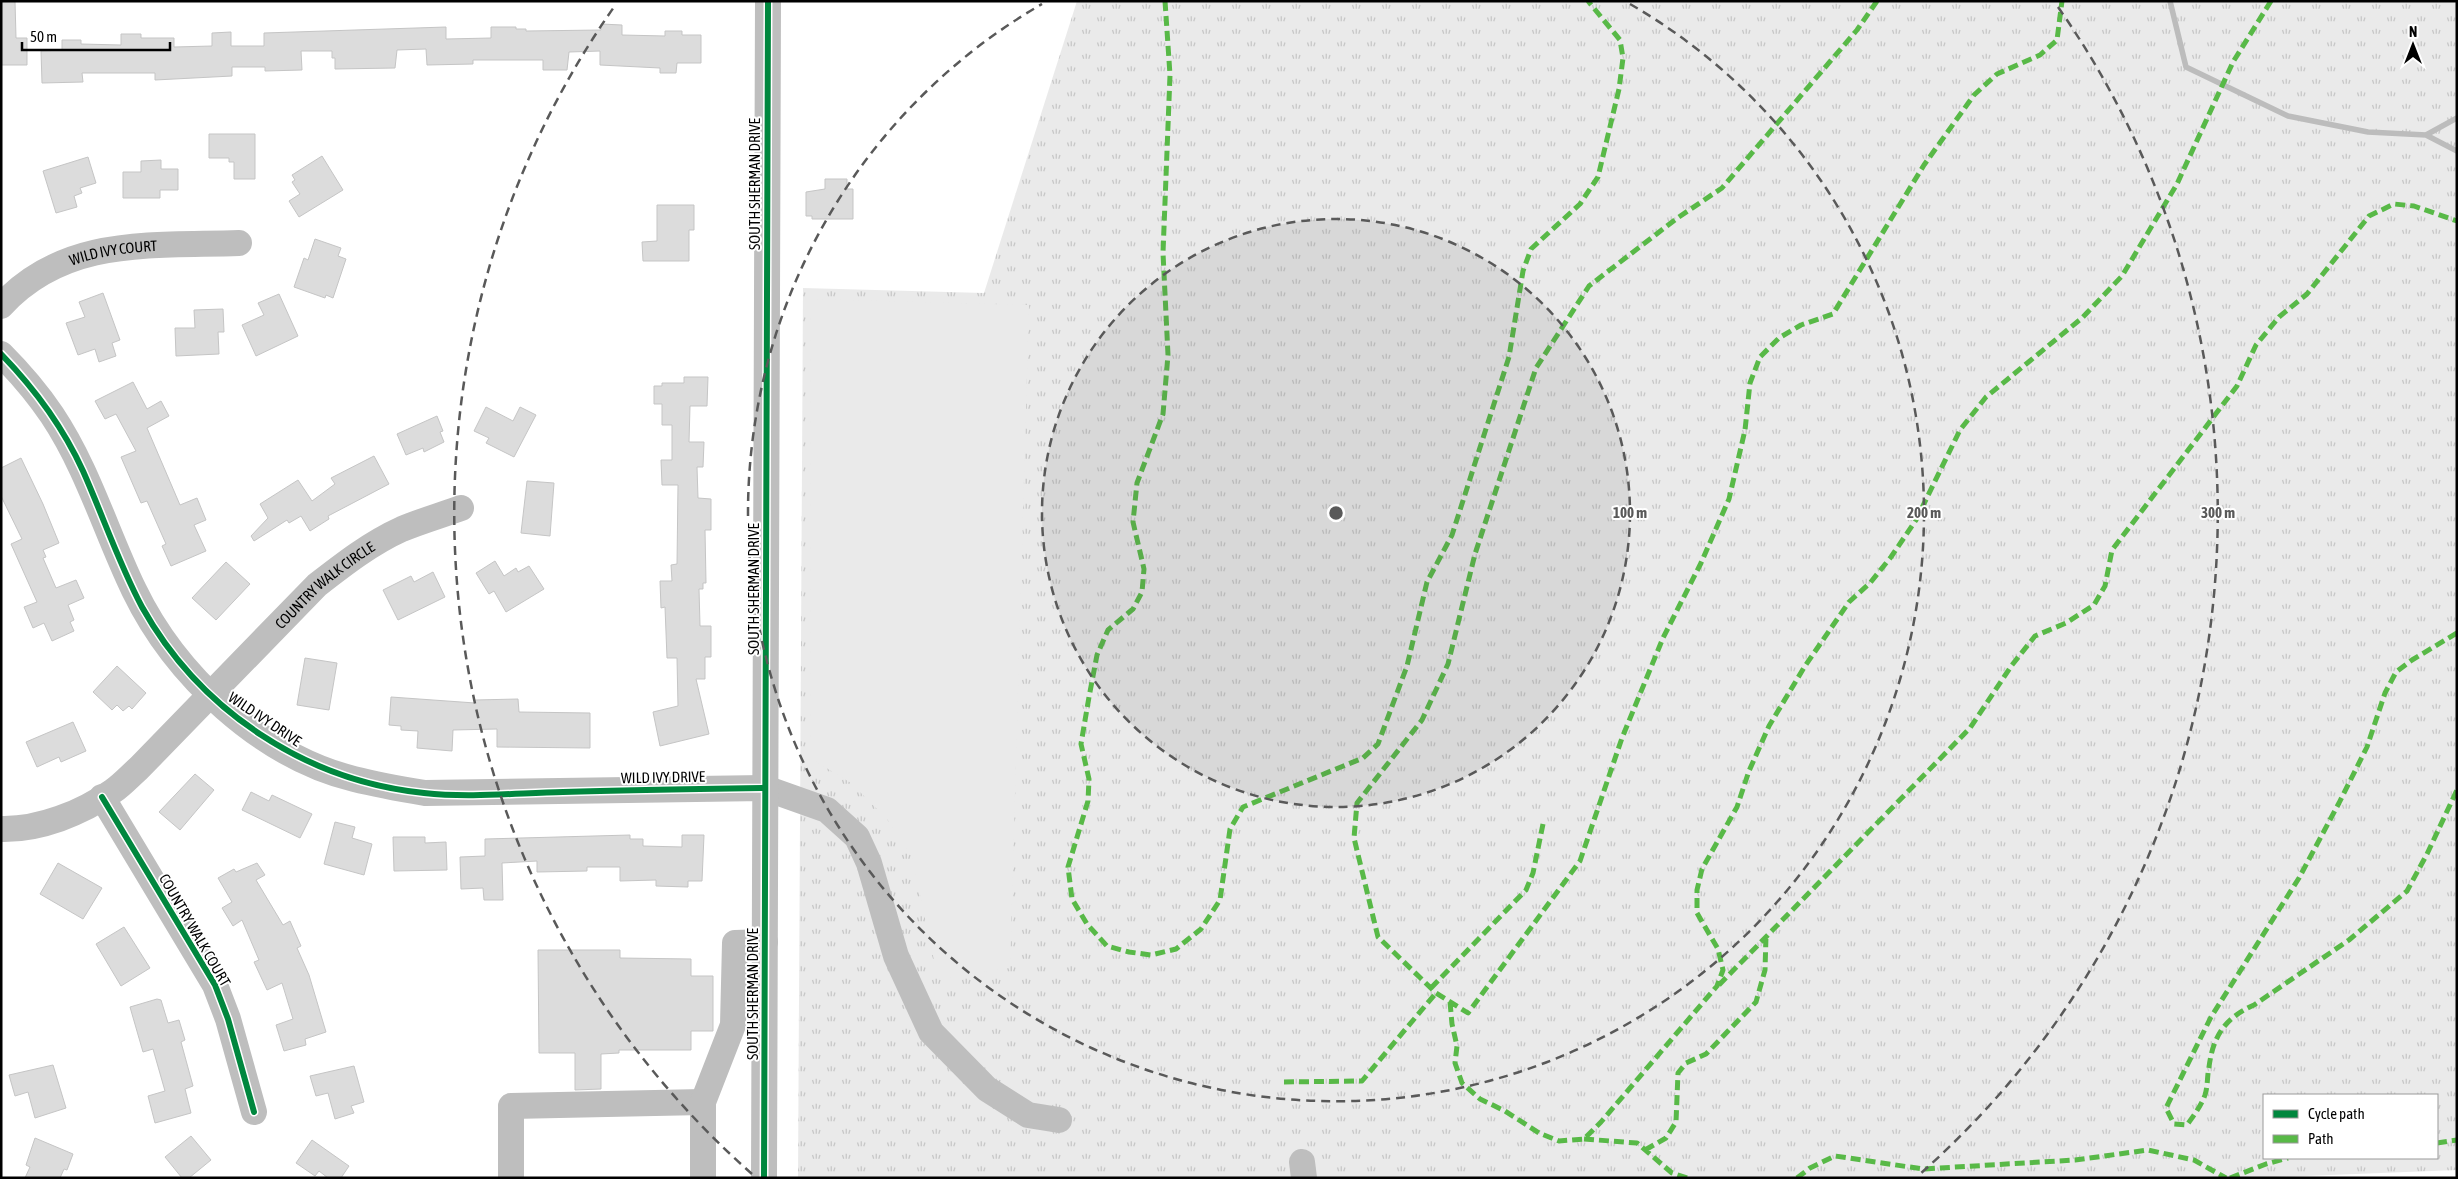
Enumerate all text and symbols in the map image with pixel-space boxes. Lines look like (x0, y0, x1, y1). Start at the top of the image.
scale bar (22, 20, 170, 52)
north arrow (2388, 20, 2438, 70)
text: N (2409, 24, 2417, 40)
text: 50 m (30, 28, 57, 45)
street label: SOUTH SHERMAN DRIVE (746, 117, 763, 250)
street label: WILD IVY COURT (67, 236, 158, 268)
centre of rings (1327, 504, 1345, 522)
text: 100 m (1613, 504, 1647, 521)
text: 200 m (1907, 504, 1941, 521)
text: 300 m (2201, 504, 2235, 521)
street label: SOUTH SHERMAN DRIVE (745, 522, 762, 655)
street label: COUNTRY WALK CIRCLE (271, 537, 378, 632)
street label: WILD IVY DRIVE (225, 688, 305, 750)
street label: WILD IVY DRIVE (621, 768, 706, 786)
street label: COUNTRY WALK COURT (156, 871, 234, 990)
street label: SOUTH SHERMAN DRIVE (744, 927, 761, 1060)
legend (2263, 1094, 2438, 1159)
text: Cycle path (2308, 1105, 2365, 1122)
text: Path (2308, 1130, 2334, 1147)

